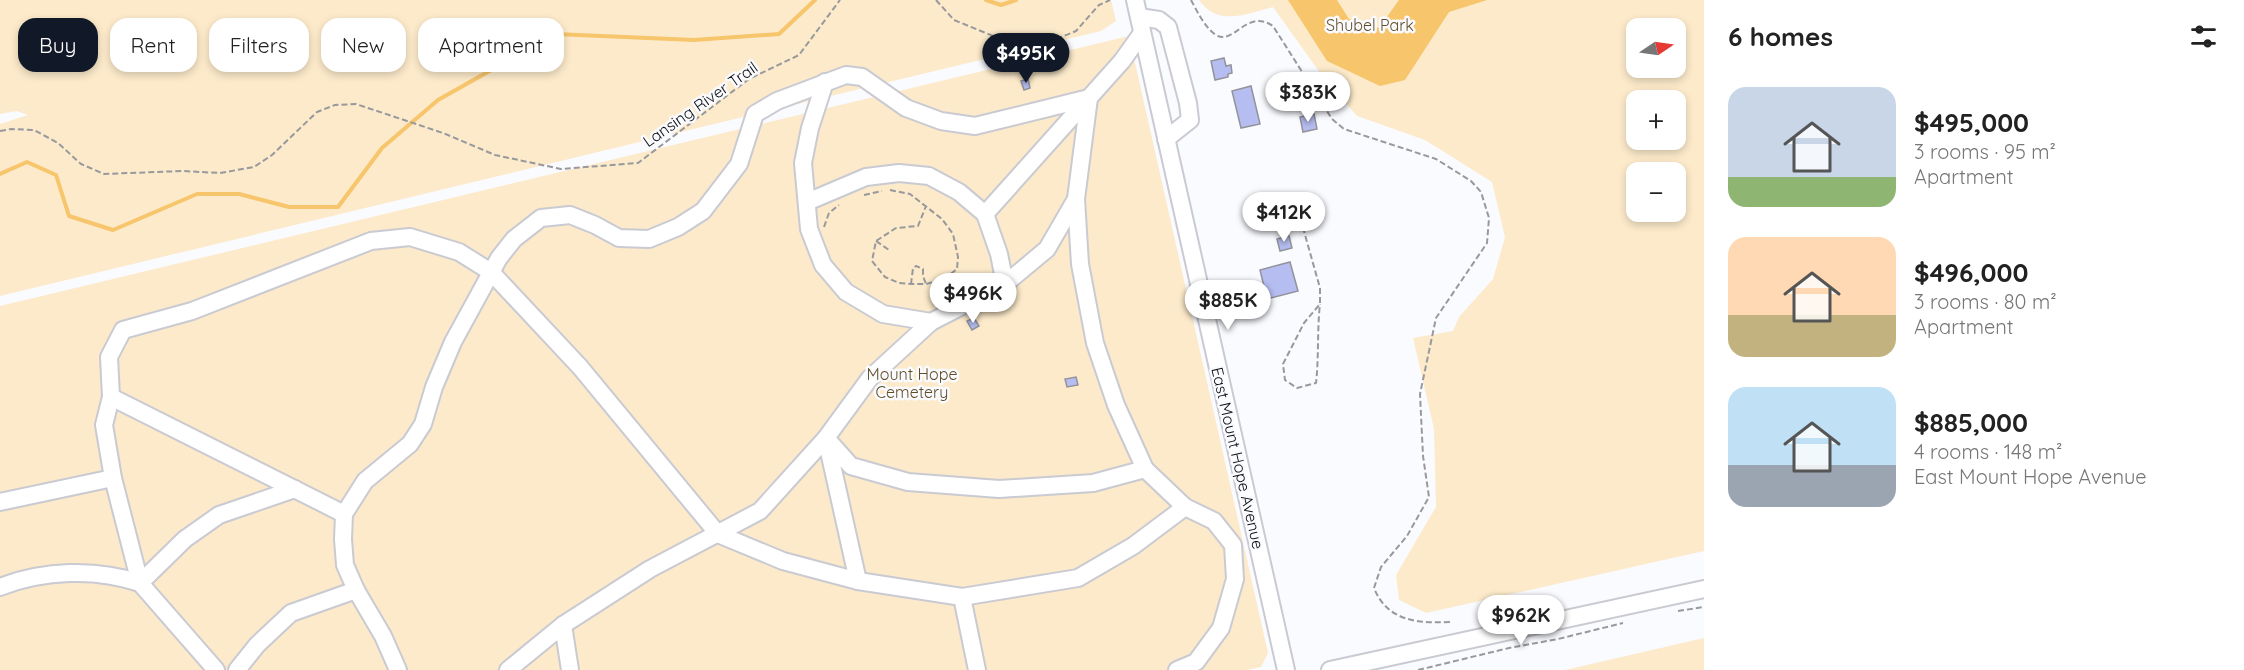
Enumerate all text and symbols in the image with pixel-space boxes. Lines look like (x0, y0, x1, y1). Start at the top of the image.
park label: Shubel Park (1326, 15, 1414, 35)
chip: Buy (18, 18, 98, 72)
chip: Rent (110, 18, 197, 72)
chip: Filters (209, 18, 309, 72)
chip: New (321, 18, 406, 72)
chip: Apartment (418, 18, 564, 72)
north arrow (1626, 18, 1686, 78)
map controls (1626, 18, 1686, 222)
text: 6 homes (1728, 20, 1833, 53)
icon: filters (2187, 20, 2220, 53)
pin: $495K (984, 33, 1068, 84)
text: $495K (996, 40, 1056, 65)
street label: Lansing River Trail (639, 57, 761, 151)
pin: $383K (1266, 72, 1350, 123)
text: $383K (1279, 79, 1337, 104)
button: + (1626, 90, 1686, 150)
text: $495,000 (1914, 106, 2029, 139)
icon: home (1776, 111, 1848, 183)
text: 3 rooms · 95 m² (1914, 139, 2056, 164)
button: − (1626, 162, 1686, 222)
text: Apartment (1914, 164, 2014, 189)
pin: $412K (1242, 192, 1326, 243)
text: $412K (1256, 199, 1312, 224)
text: $496,000 (1914, 256, 2028, 289)
icon: home (1776, 261, 1848, 333)
pin: $496K (931, 273, 1015, 324)
text: $496K (944, 280, 1002, 305)
pin: $885K (1186, 280, 1270, 331)
text: $885K (1199, 287, 1257, 312)
text: 3 rooms · 80 m² (1914, 289, 2057, 314)
text: Apartment (1914, 314, 2014, 339)
park label: Mount Hope Cemetery (867, 364, 957, 402)
street label: East Mount Hope Avenue (1207, 365, 1269, 551)
text: $885,000 (1914, 406, 2028, 439)
icon: home (1776, 411, 1848, 483)
text: 4 rooms · 148 m² (1914, 439, 2062, 464)
text: East Mount Hope Avenue (1914, 464, 2147, 489)
pin: $962K (1479, 595, 1563, 646)
text: $962K (1492, 602, 1550, 627)

